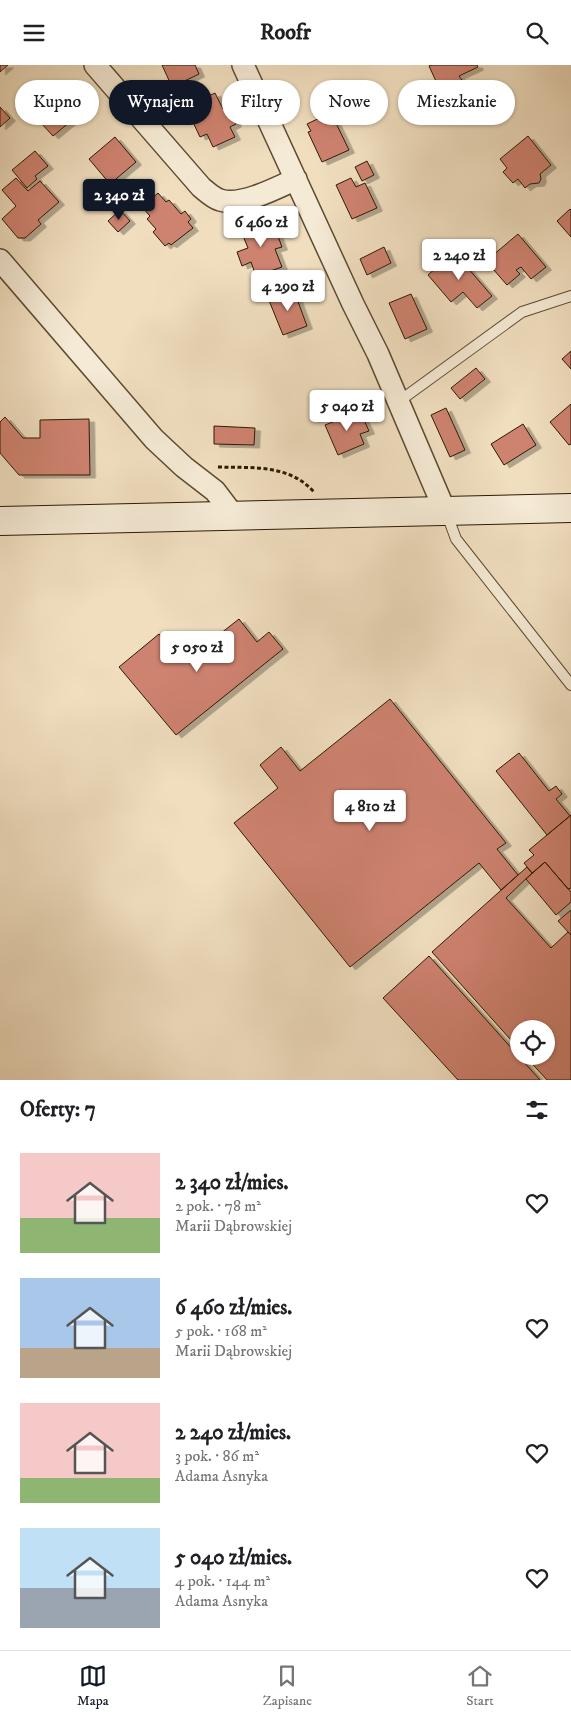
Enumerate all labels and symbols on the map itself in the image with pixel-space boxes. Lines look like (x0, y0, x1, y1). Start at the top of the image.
pin: 2 340 zł (67, 179, 171, 221)
pin: 6 460 zł (209, 205, 313, 248)
pin: 2 240 zł (407, 239, 511, 281)
pin: 4 290 zł (236, 269, 340, 312)
pin: 5 040 zł (295, 389, 399, 432)
pin: 5 050 zł (145, 631, 249, 673)
pin: 4 810 zł (318, 789, 422, 832)

